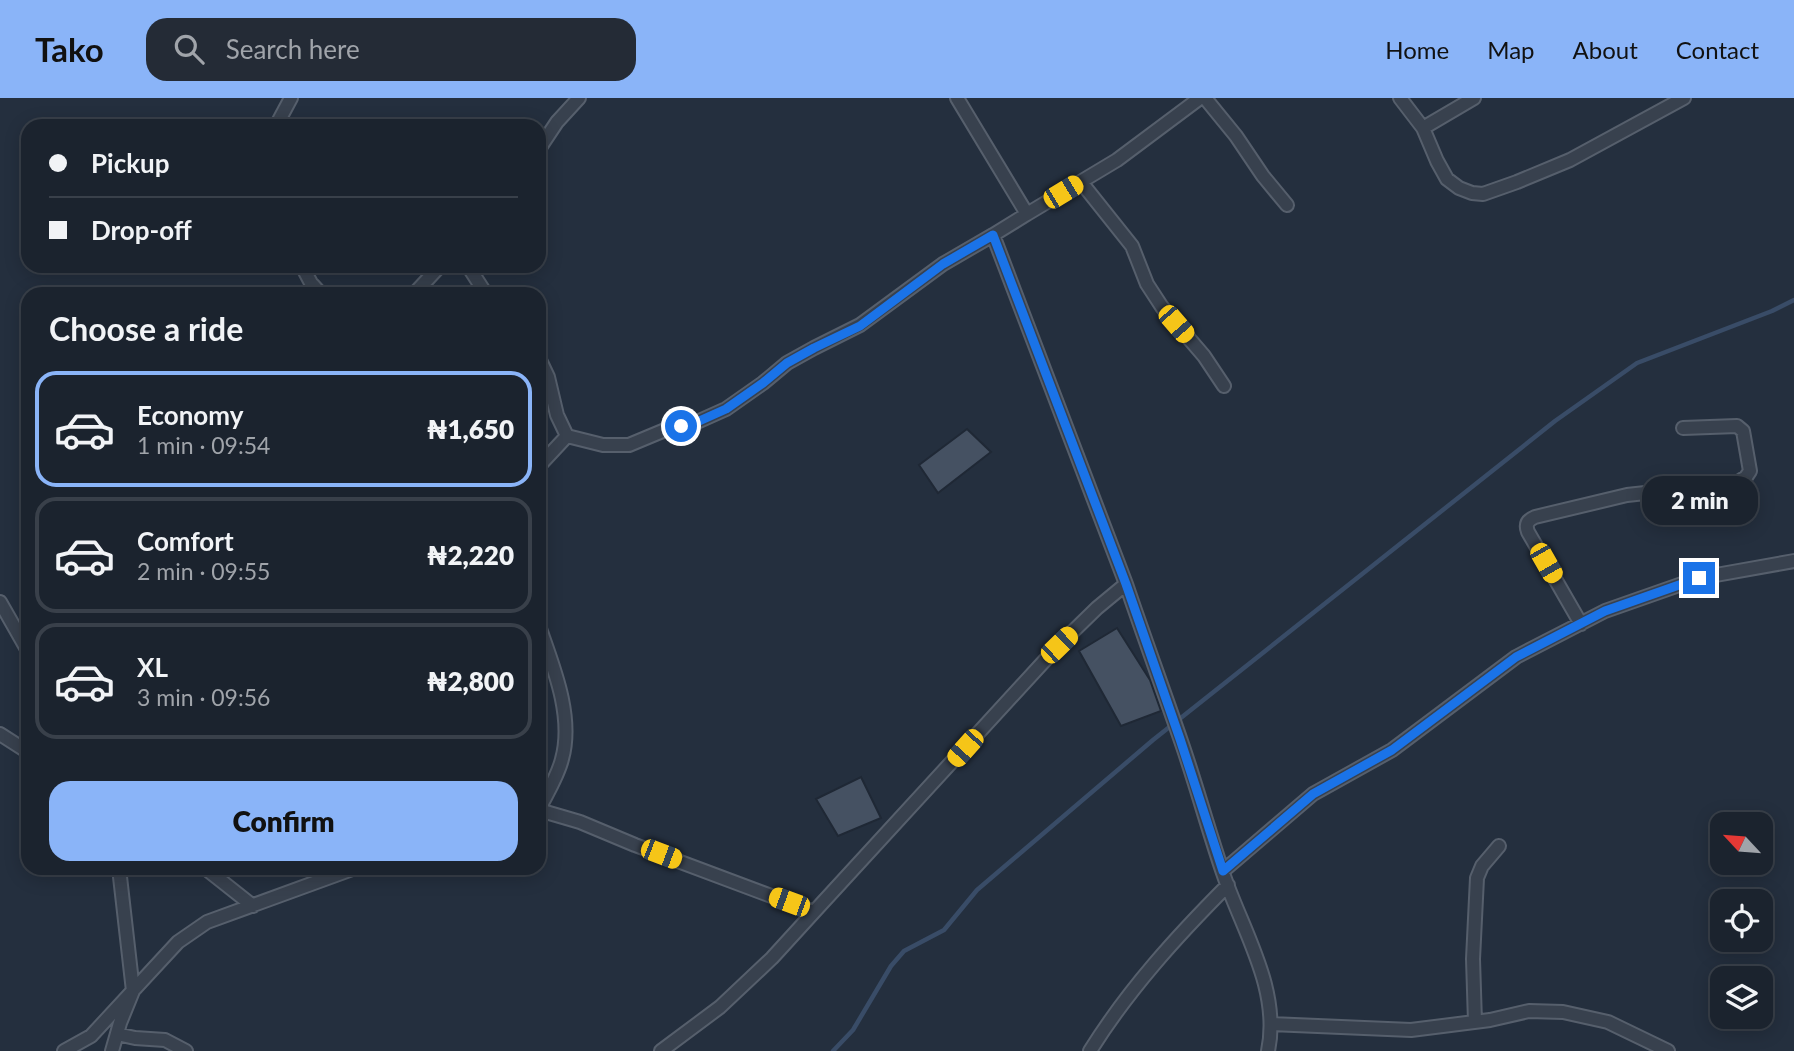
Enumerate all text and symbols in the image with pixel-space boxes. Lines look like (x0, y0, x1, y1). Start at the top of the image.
search box (146, 18, 636, 81)
text: Tako (35, 29, 104, 69)
icon: search (170, 30, 208, 68)
text: Search here (226, 33, 360, 65)
text: Home (1385, 35, 1449, 64)
text: Map (1487, 35, 1535, 64)
text: About (1573, 35, 1638, 64)
text: Contact (1676, 35, 1759, 64)
text: Pickup (91, 147, 170, 179)
car (1040, 172, 1087, 212)
text: Drop-off (91, 214, 192, 246)
car (1155, 301, 1198, 347)
text: Choose a ride (49, 309, 243, 348)
icon: car (53, 398, 116, 461)
text: Economy (137, 399, 243, 431)
route start (665, 410, 697, 442)
text: ₦1,650 (427, 413, 514, 445)
text: 1 min · 09:54 (137, 431, 270, 459)
callout: 2 min (1641, 476, 1757, 526)
text: 2 min (1671, 486, 1729, 514)
icon: car (53, 524, 116, 587)
text: Comfort (137, 525, 234, 557)
text: ₦2,220 (427, 539, 514, 571)
car (1527, 540, 1566, 586)
text: 2 min · 09:55 (137, 557, 270, 585)
route end (1683, 562, 1715, 594)
car (1037, 623, 1082, 667)
icon: car (53, 650, 116, 713)
text: XL (137, 651, 168, 683)
text: ₦2,800 (427, 665, 514, 697)
text: 3 min · 09:56 (137, 683, 270, 711)
car (944, 725, 987, 771)
button: Confirm (49, 781, 518, 861)
north arrow (1710, 812, 1773, 875)
map controls (1710, 812, 1773, 1029)
car (638, 837, 685, 871)
car (766, 885, 813, 919)
button: locate (1710, 889, 1773, 952)
button: layers (1710, 966, 1773, 1029)

